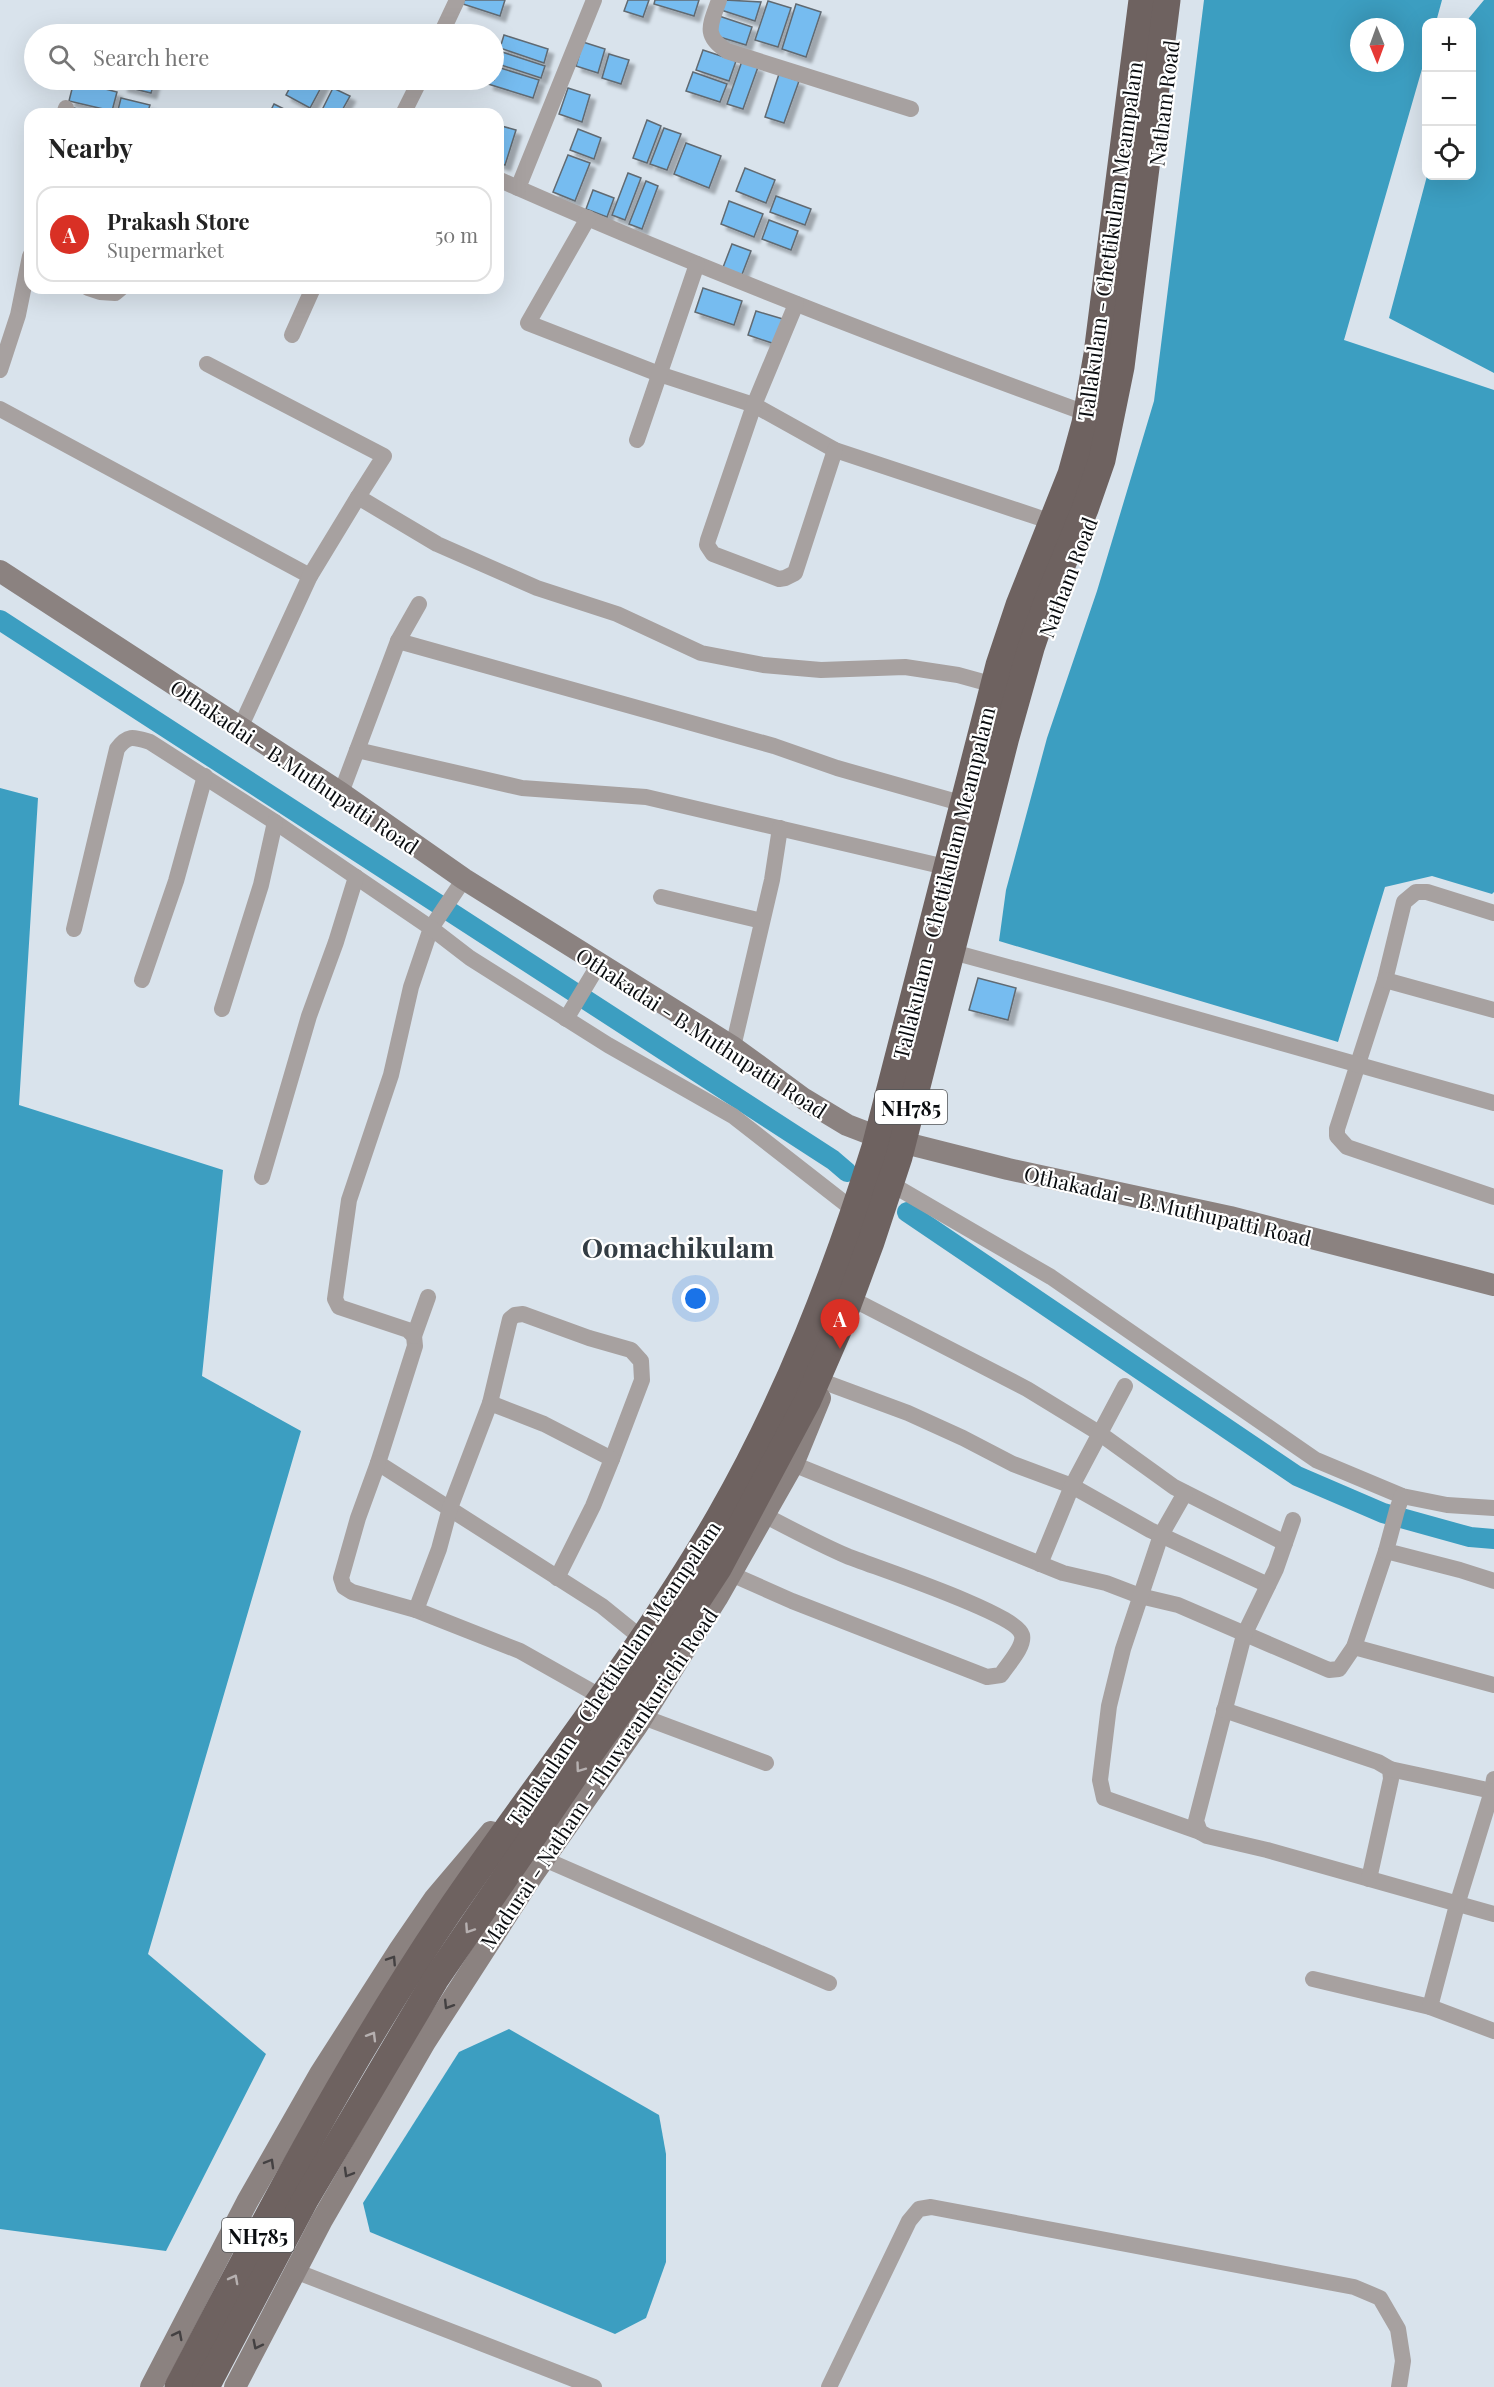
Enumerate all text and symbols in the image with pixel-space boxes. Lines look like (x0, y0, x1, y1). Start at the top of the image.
north arrow (1350, 18, 1404, 72)
map controls (1422, 18, 1476, 180)
button: + (1422, 18, 1476, 72)
search box (24, 24, 504, 90)
street label: Natham Road (1141, 38, 1185, 168)
icon: search (45, 41, 78, 74)
text: Search here (93, 42, 209, 72)
street label: Tallakulam - Chettikulam Meampalam (1070, 59, 1148, 422)
button: − (1422, 72, 1476, 126)
button: locate (1422, 126, 1476, 180)
text: Nearby (48, 130, 133, 165)
text: Prakash Store (107, 206, 250, 236)
text: A (63, 221, 76, 248)
text: 50 m (435, 221, 478, 248)
text: Supermarket (107, 236, 224, 263)
street label: Natham Road (1031, 513, 1103, 641)
street label: Othakadai - B.Muthupatti Road (165, 672, 425, 860)
street label: Tallakulam - Chettikulam Meampalam (886, 703, 1001, 1062)
street label: Othakadai - B.Muthupatti Road (571, 940, 833, 1124)
road number: NH785 (875, 1090, 947, 1124)
street label: Othakadai - B.Muthupatti Road (1022, 1158, 1314, 1252)
district label: Oomachikulam (582, 1229, 775, 1265)
your location (681, 1284, 710, 1313)
pin: A (820, 1300, 860, 1349)
street label: Tallakulam - Chettikulam Meampalam (500, 1515, 726, 1831)
street label: Madurai - Natham - Thuvarankurichi Road (473, 1602, 723, 1954)
one-way arrow (576, 1762, 587, 1773)
one-way arrow (465, 1922, 476, 1933)
one-way arrow (385, 1956, 396, 1967)
one-way arrow (444, 1999, 456, 2009)
one-way arrow (364, 2032, 376, 2042)
one-way arrow (262, 2159, 274, 2169)
one-way arrow (344, 2167, 356, 2177)
road number: NH785 (222, 2218, 294, 2252)
one-way arrow (227, 2275, 238, 2286)
one-way arrow (170, 2330, 182, 2341)
one-way arrow (253, 2339, 264, 2349)

